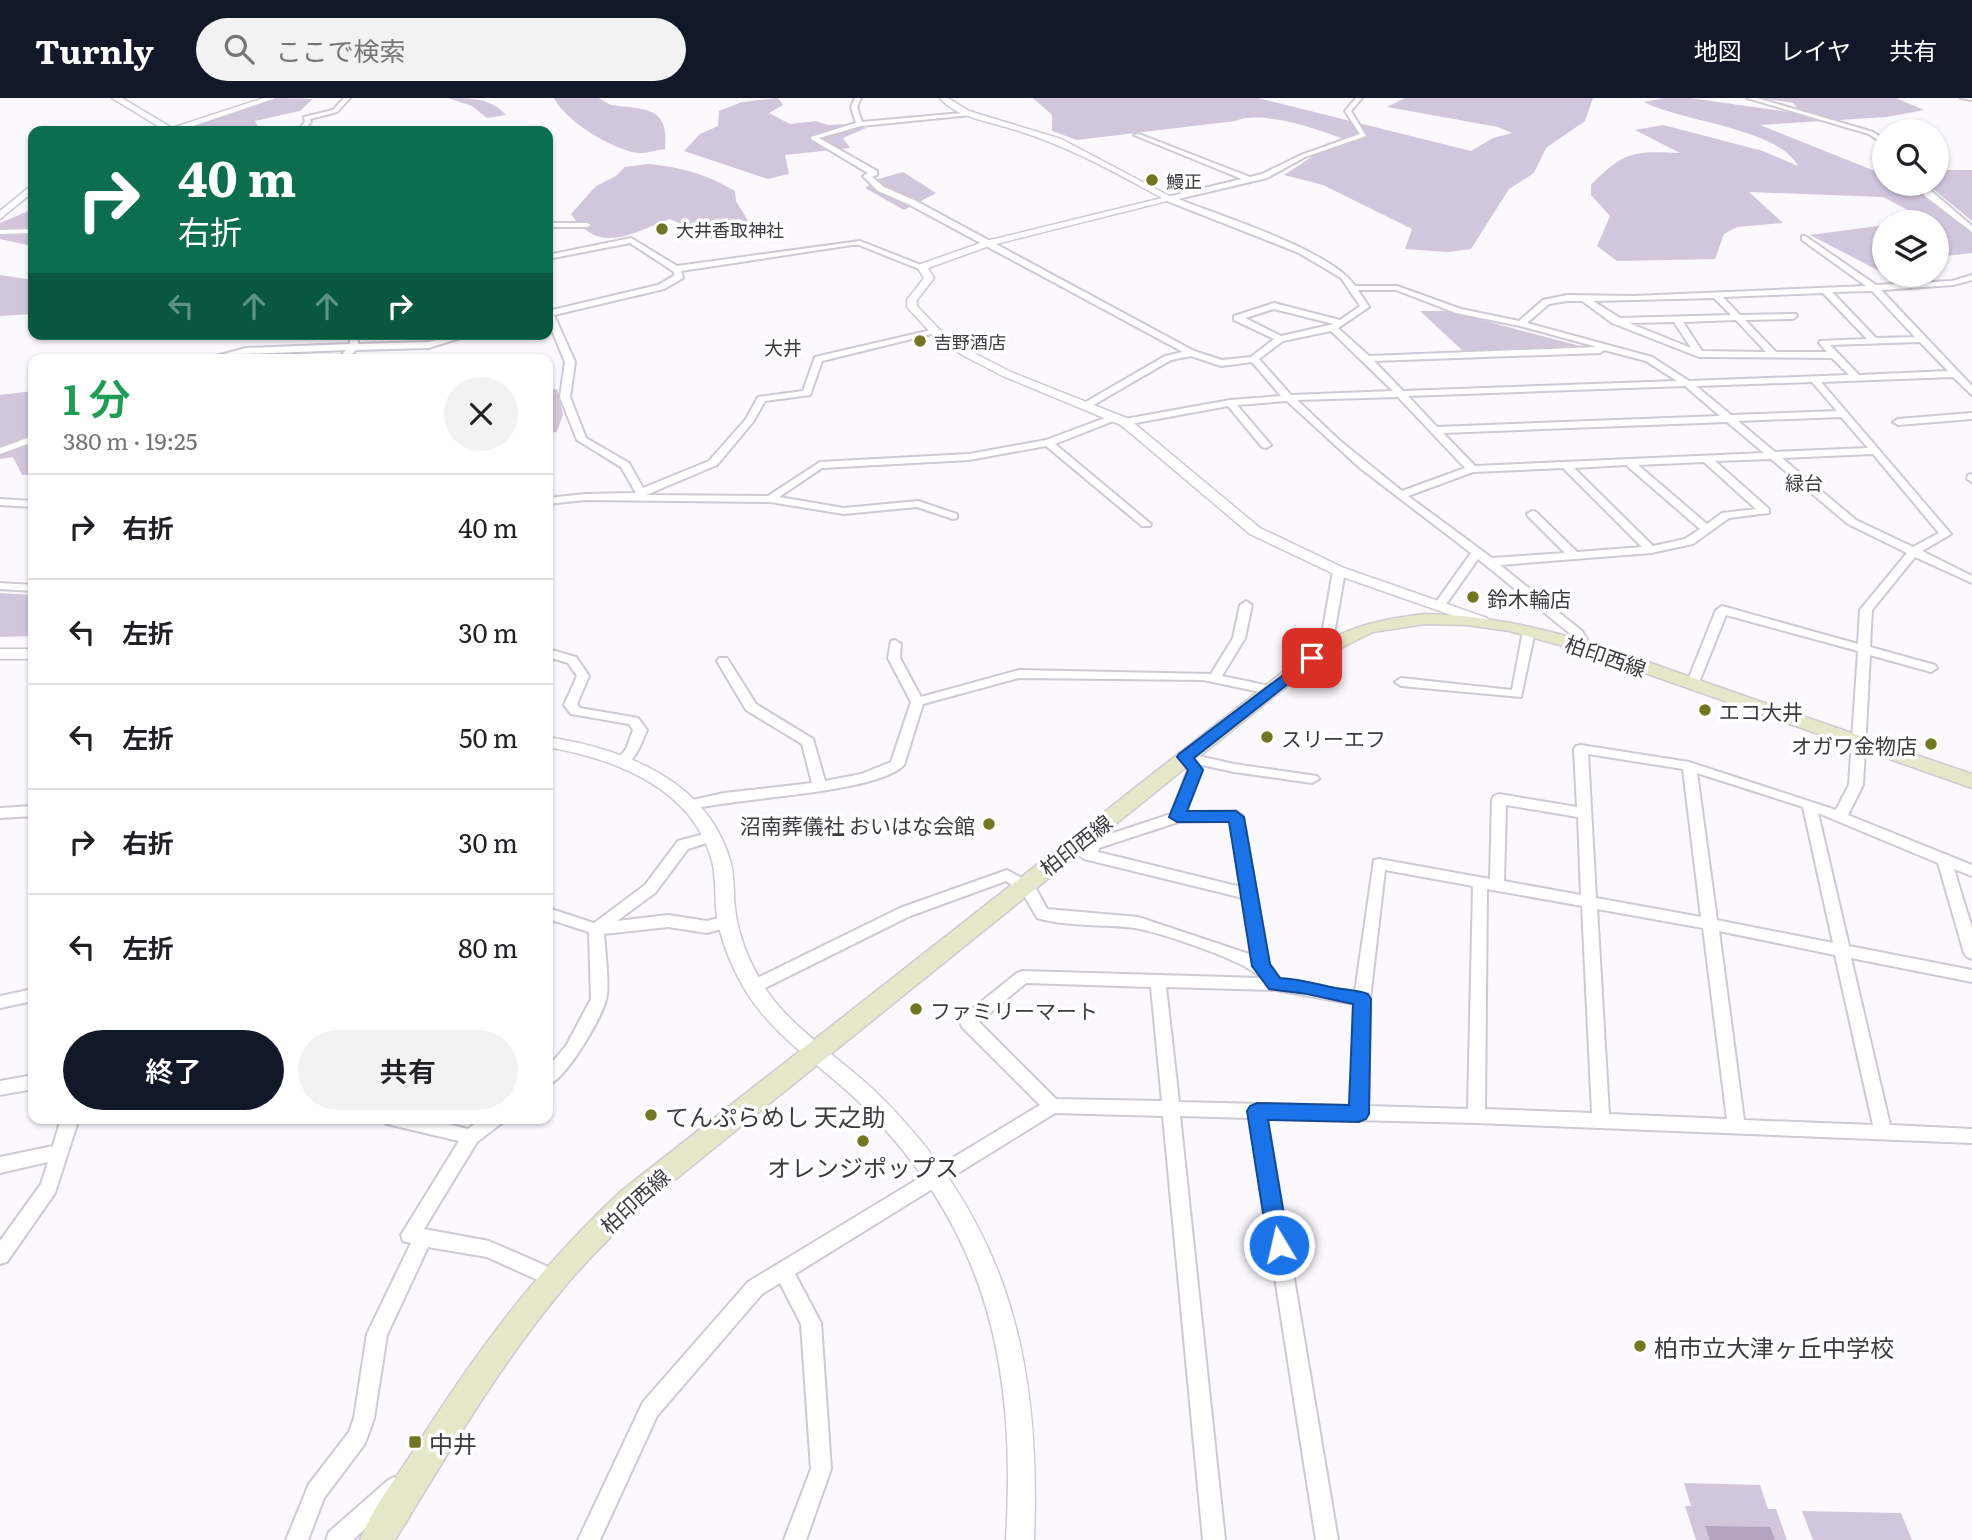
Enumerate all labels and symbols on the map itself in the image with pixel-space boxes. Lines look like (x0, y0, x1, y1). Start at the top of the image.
place label: 鰻正 (1166, 167, 1202, 194)
marker: 鰻正 (1144, 172, 1160, 188)
place label: 大井香取神社 (676, 216, 784, 243)
marker: 大井香取神社 (654, 221, 670, 237)
place label: 吉野酒店 (934, 328, 1006, 355)
district label: 大井 (764, 333, 802, 361)
marker: 吉野酒店 (912, 333, 928, 349)
district label: 緑台 (1785, 468, 1823, 496)
place label: 鈴木輪店 (1487, 582, 1571, 613)
marker: 鈴木輪店 (1465, 589, 1481, 605)
street label: 柏印西線 (1561, 627, 1651, 683)
pin (1282, 628, 1342, 688)
place label: エコ大井 (1719, 695, 1803, 726)
marker: エコ大井 (1697, 702, 1713, 718)
place label: スリーエフ (1281, 722, 1386, 753)
marker: スリーエフ (1259, 729, 1275, 745)
place label: オガワ金物店 (1791, 729, 1917, 760)
marker: オガワ金物店 (1923, 736, 1939, 752)
street label: 柏印西線 (1032, 806, 1118, 882)
place label: 沼南葬儀社 おいはな会館 (740, 809, 975, 840)
marker: 沼南葬儀社 おいはな会館 (981, 816, 997, 832)
place label: ファミリーマート (930, 994, 1098, 1025)
marker: ファミリーマート (908, 1001, 924, 1017)
place label: てんぷらめし 天之助 (665, 1098, 886, 1133)
marker: てんぷらめし 天之助 (643, 1107, 659, 1123)
marker: オレンジポップス (855, 1133, 871, 1149)
place label: オレンジポップス (767, 1149, 959, 1184)
street label: 柏印西線 (592, 1160, 676, 1240)
position arrow (1242, 1208, 1316, 1282)
place label: 柏市立大津ヶ丘中学校 (1654, 1329, 1894, 1364)
marker: 柏市立大津ヶ丘中学校 (1632, 1338, 1648, 1354)
place label: 中井 (429, 1425, 477, 1460)
marker: 中井 (407, 1434, 423, 1450)

